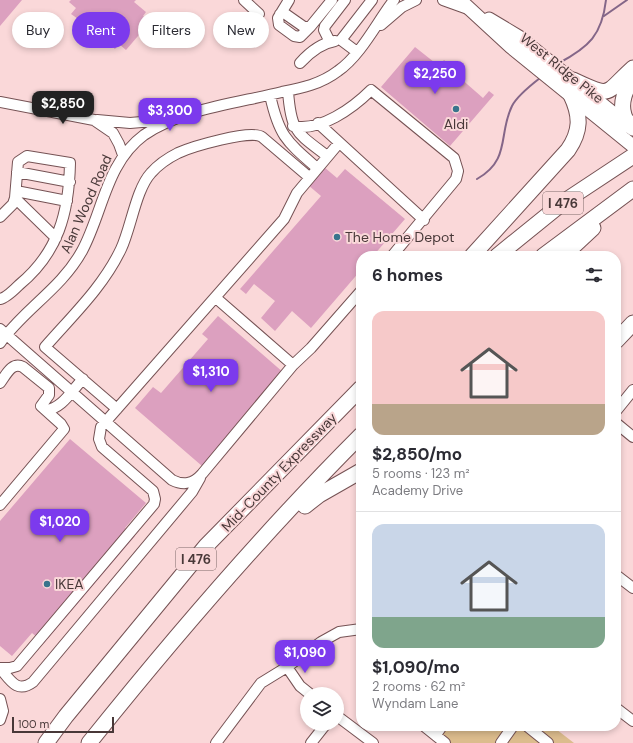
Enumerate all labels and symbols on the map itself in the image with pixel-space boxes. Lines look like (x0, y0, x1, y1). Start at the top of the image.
street label: West Ridge Pike (517, 29, 607, 107)
pin: $2,250 (402, 61, 468, 95)
pin: $2,850 (30, 91, 96, 125)
pin: $3,300 (137, 98, 203, 132)
marker: Aldi (451, 104, 461, 114)
place label: Aldi (444, 115, 468, 133)
street label: Alan Wood Road (56, 152, 116, 256)
road number: I 476 (543, 192, 583, 214)
place label: The Home Depot (345, 228, 454, 246)
marker: The Home Depot (332, 232, 342, 242)
pin: $1,310 (178, 359, 244, 393)
street label: Mid-County Expressway (217, 408, 341, 535)
pin: $1,020 (27, 509, 93, 543)
road number: I 476 (176, 548, 216, 570)
place label: IKEA (55, 575, 84, 593)
marker: IKEA (42, 579, 52, 589)
pin: $1,090 (272, 640, 338, 674)
scale bar (12, 715, 114, 734)

